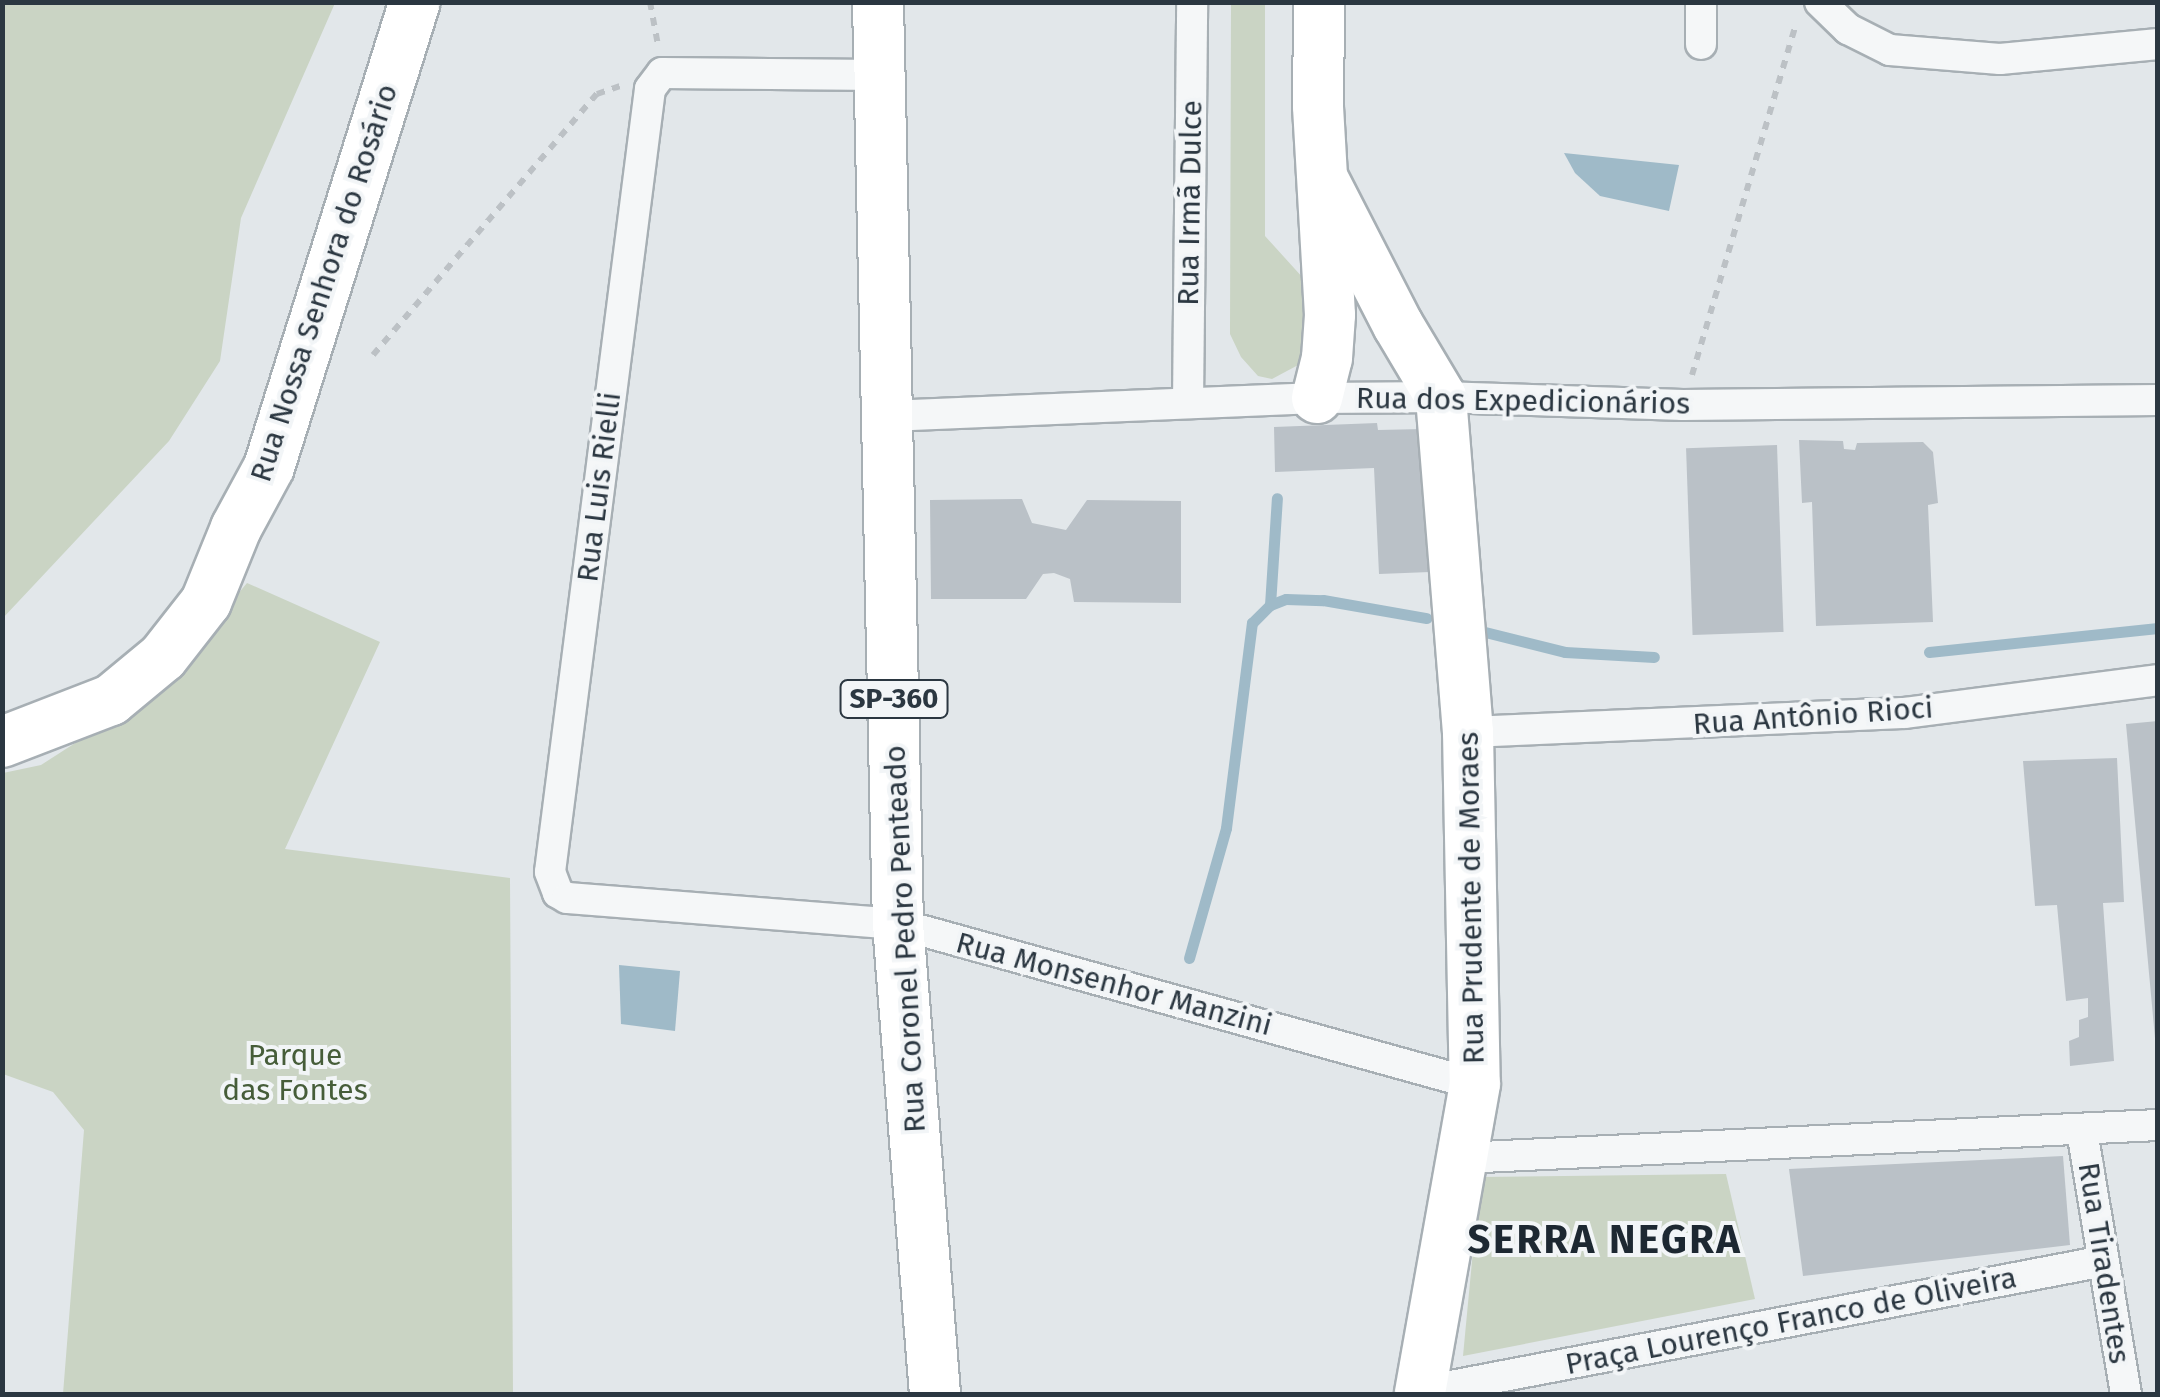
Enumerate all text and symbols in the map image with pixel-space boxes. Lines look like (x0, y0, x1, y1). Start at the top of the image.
street label: Rua Nossa Senhora do Rosário (243, 80, 405, 486)
street label: Rua Irmã Dulce (1170, 100, 1210, 306)
street label: Rua dos Expedicionários (1356, 380, 1690, 422)
street label: Rua Luis Rielli (569, 390, 629, 584)
road number: SP-360 (839, 676, 949, 722)
street label: Rua Antônio Rioci (1692, 690, 1934, 742)
street label: Rua Prudente de Moraes (1450, 731, 1492, 1065)
street label: Rua Coronel Pedro Penteado (877, 744, 933, 1134)
street label: Rua Monsenhor Manzini (952, 924, 1276, 1044)
park label: Parque das Fontes (222, 1037, 368, 1108)
street label: Rua Tiradentes (2070, 1160, 2138, 1366)
district label: SERRA NEGRA (1468, 1216, 1742, 1264)
street label: Praça Lourenço Franco de Oliveira (1562, 1260, 2020, 1382)

